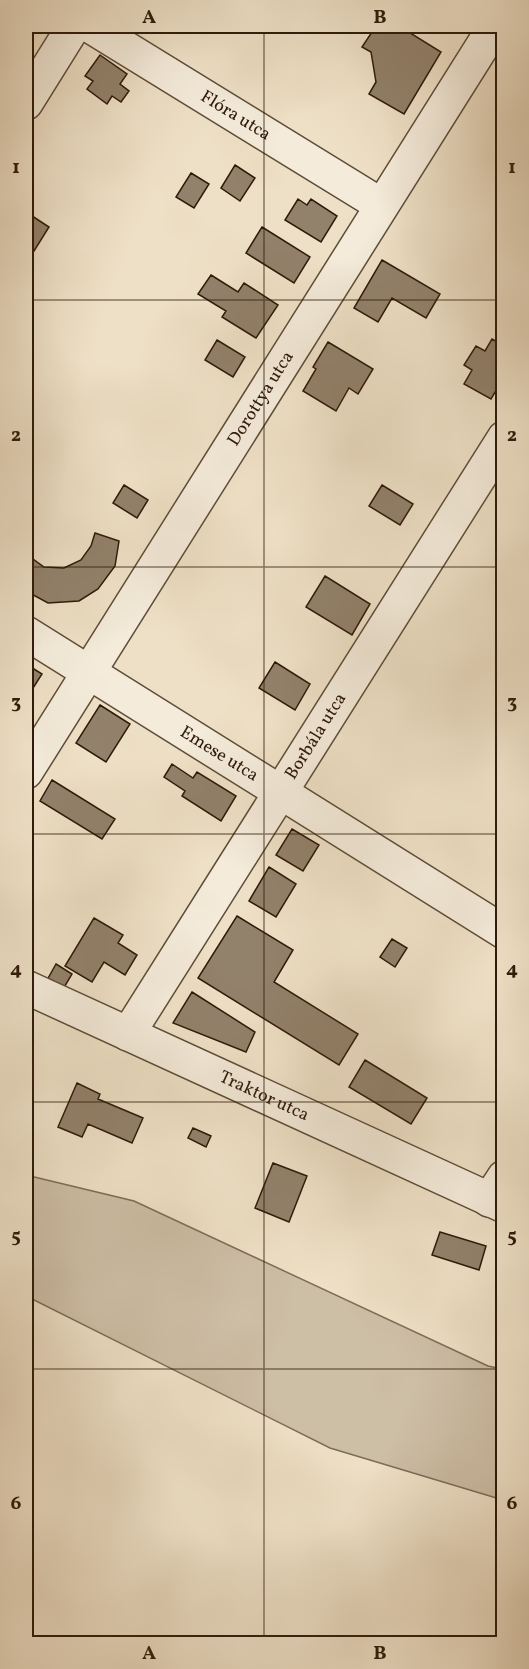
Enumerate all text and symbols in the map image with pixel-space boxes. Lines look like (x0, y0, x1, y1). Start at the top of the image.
text: A (142, 4, 156, 32)
text: B (373, 4, 387, 32)
street label: Flóra utca (196, 84, 276, 147)
text: 1 (12, 154, 20, 182)
text: 1 (508, 154, 516, 182)
street label: Dorottya utca (221, 346, 300, 451)
text: 2 (11, 422, 21, 450)
text: 2 (507, 422, 517, 450)
street label: Borbála utca (279, 688, 353, 785)
text: 3 (11, 689, 21, 717)
text: 3 (507, 689, 517, 717)
street label: Emese utca (175, 720, 263, 788)
text: 4 (10, 956, 22, 984)
text: 4 (506, 956, 518, 984)
street label: Traktor utca (215, 1065, 313, 1128)
text: 5 (11, 1223, 21, 1251)
text: 5 (507, 1223, 517, 1251)
text: 6 (11, 1490, 22, 1518)
text: 6 (507, 1490, 518, 1518)
text: A (142, 1640, 156, 1668)
text: B (373, 1640, 387, 1668)

